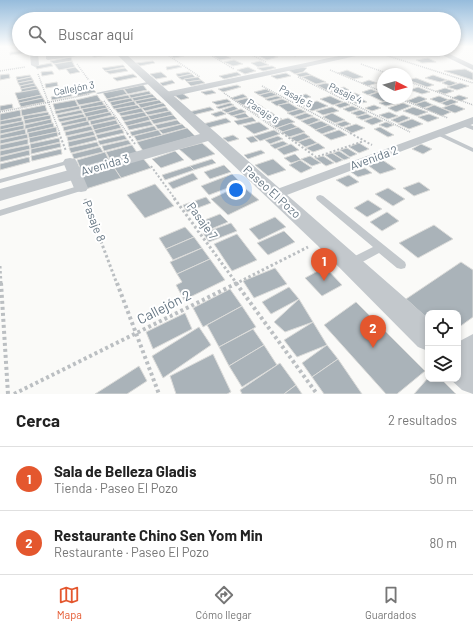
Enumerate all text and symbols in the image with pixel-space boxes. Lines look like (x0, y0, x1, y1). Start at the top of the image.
search box (12, 12, 461, 56)
icon: search (26, 23, 48, 45)
text: Buscar aquí (58, 25, 134, 43)
north arrow (377, 68, 413, 104)
street label: Callejón 3 (53, 78, 95, 98)
street label: Pasaje 4 (327, 80, 365, 106)
street label: Pasaje 5 (277, 82, 315, 110)
street label: Pasaje 6 (245, 96, 281, 126)
street label: Avenida 2 (348, 142, 399, 172)
street label: Avenida 3 (79, 150, 131, 178)
street label: Paseo El Pozo (241, 162, 304, 221)
your location (226, 180, 246, 200)
street label: Pasaje 8 (81, 198, 109, 243)
street label: Pasaje 7 (185, 199, 221, 242)
pin: 1 (311, 248, 337, 281)
street label: Callejón 2 (134, 286, 194, 327)
map controls (425, 310, 461, 382)
button: locate (425, 310, 461, 346)
pin: 2 (360, 315, 386, 348)
button: layers (425, 346, 461, 382)
text: Cerca (16, 410, 60, 430)
text: 2 resultados (388, 412, 457, 428)
text: Sala de Belleza Gladis (54, 462, 196, 480)
text: 1 (27, 471, 31, 487)
text: 50 m (430, 471, 457, 487)
text: Tienda · Paseo El Pozo (54, 480, 178, 496)
text: Restaurante Chino Sen Yom Min (54, 526, 263, 544)
text: 2 (25, 535, 33, 551)
text: 80 m (430, 535, 457, 551)
text: Restaurante · Paseo El Pozo (54, 544, 209, 560)
tab: Mapa (57, 584, 82, 621)
tab: Cómo llegar (195, 584, 252, 621)
tab: Guardados (365, 584, 416, 621)

